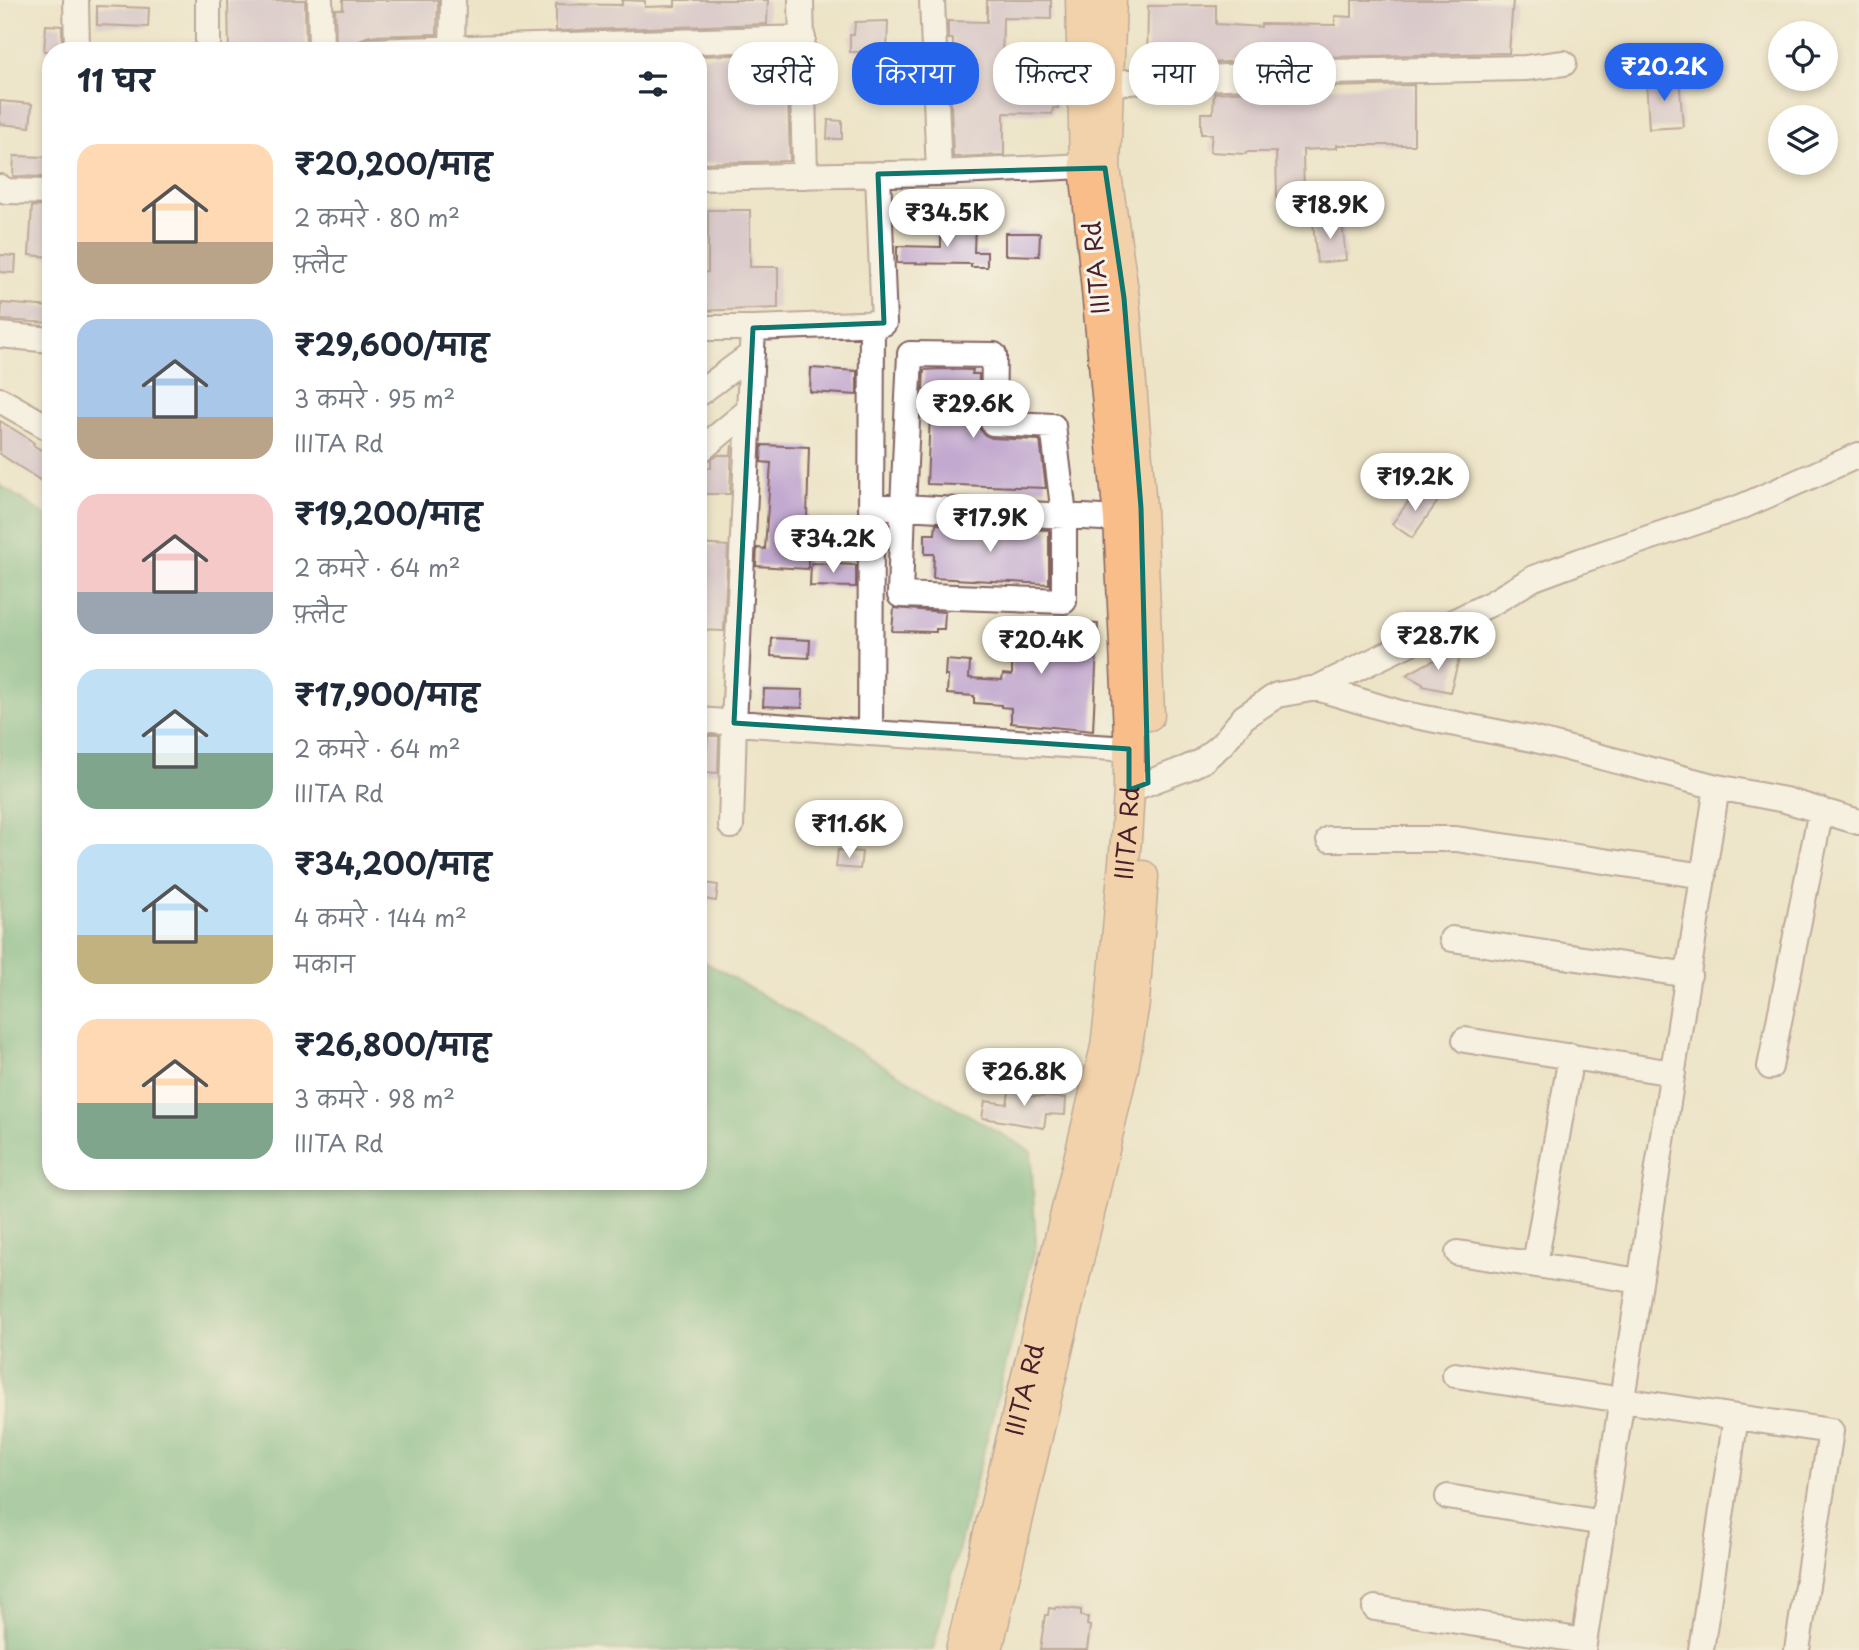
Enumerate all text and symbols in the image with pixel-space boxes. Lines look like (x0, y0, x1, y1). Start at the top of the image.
map controls (1768, 21, 1838, 175)
button: locate (1768, 21, 1838, 91)
chip: खरीदें (728, 42, 838, 105)
chip: किराया (852, 42, 979, 105)
chip: फ़िल्टर (993, 42, 1115, 105)
chip: नया (1129, 42, 1219, 105)
chip: फ़्लैट (1233, 42, 1336, 105)
pin: ₹20.2K (1607, 43, 1721, 103)
text: ₹20.2K (1620, 48, 1708, 83)
text: 11 घर (77, 57, 154, 102)
icon: filters (634, 65, 672, 103)
button: layers (1768, 105, 1838, 175)
text: ₹20,200/माह (294, 140, 492, 185)
icon: home (133, 172, 217, 256)
pin: ₹18.9K (1273, 182, 1387, 241)
text: ₹18.9K (1292, 186, 1368, 221)
pin: ₹34.5K (890, 190, 1004, 249)
text: ₹34.5K (905, 194, 989, 229)
text: 2 कमरे · 80 m² (294, 200, 460, 235)
street label: IIITA Rd (1072, 219, 1118, 316)
text: फ़्लैट (294, 246, 346, 281)
text: ₹29,600/माह (294, 321, 489, 366)
icon: home (133, 347, 217, 431)
pin: ₹29.6K (916, 380, 1030, 440)
text: 3 कमरे · 95 m² (294, 381, 455, 416)
text: ₹29.6K (932, 385, 1014, 420)
text: IIITA Rd (294, 425, 383, 460)
pin: ₹19.2K (1358, 454, 1472, 513)
text: ₹19.2K (1376, 458, 1454, 493)
text: ₹19,200/माह (294, 490, 482, 535)
pin: ₹17.9K (933, 494, 1047, 554)
text: ₹17.9K (952, 499, 1028, 534)
pin: ₹34.2K (776, 516, 890, 575)
text: ₹34.2K (790, 520, 876, 555)
icon: home (133, 522, 217, 606)
text: 2 कमरे · 64 m² (294, 550, 461, 585)
text: फ़्लैट (294, 596, 346, 631)
pin: ₹28.7K (1381, 612, 1495, 672)
pin: ₹20.4K (984, 616, 1098, 676)
text: ₹28.7K (1397, 617, 1479, 652)
text: ₹20.4K (998, 621, 1084, 656)
text: ₹17,900/माह (294, 671, 479, 716)
icon: home (133, 697, 217, 781)
text: 2 कमरे · 64 m² (294, 731, 461, 766)
text: IIITA Rd (294, 775, 383, 810)
street label: IIITA Rd (1105, 785, 1147, 881)
pin: ₹11.6K (792, 800, 906, 860)
text: ₹11.6K (811, 805, 887, 840)
text: ₹34,200/माह (294, 840, 491, 885)
icon: home (133, 872, 217, 956)
text: 4 कमरे · 144 m² (294, 900, 467, 935)
text: मकान (294, 946, 355, 981)
text: ₹26,800/माह (294, 1021, 490, 1066)
icon: home (133, 1047, 217, 1131)
pin: ₹26.8K (967, 1048, 1081, 1108)
text: ₹26.8K (982, 1053, 1067, 1088)
text: 3 कमरे · 98 m² (294, 1081, 455, 1116)
text: IIITA Rd (294, 1125, 383, 1160)
street label: IIITA Rd (995, 1340, 1052, 1439)

